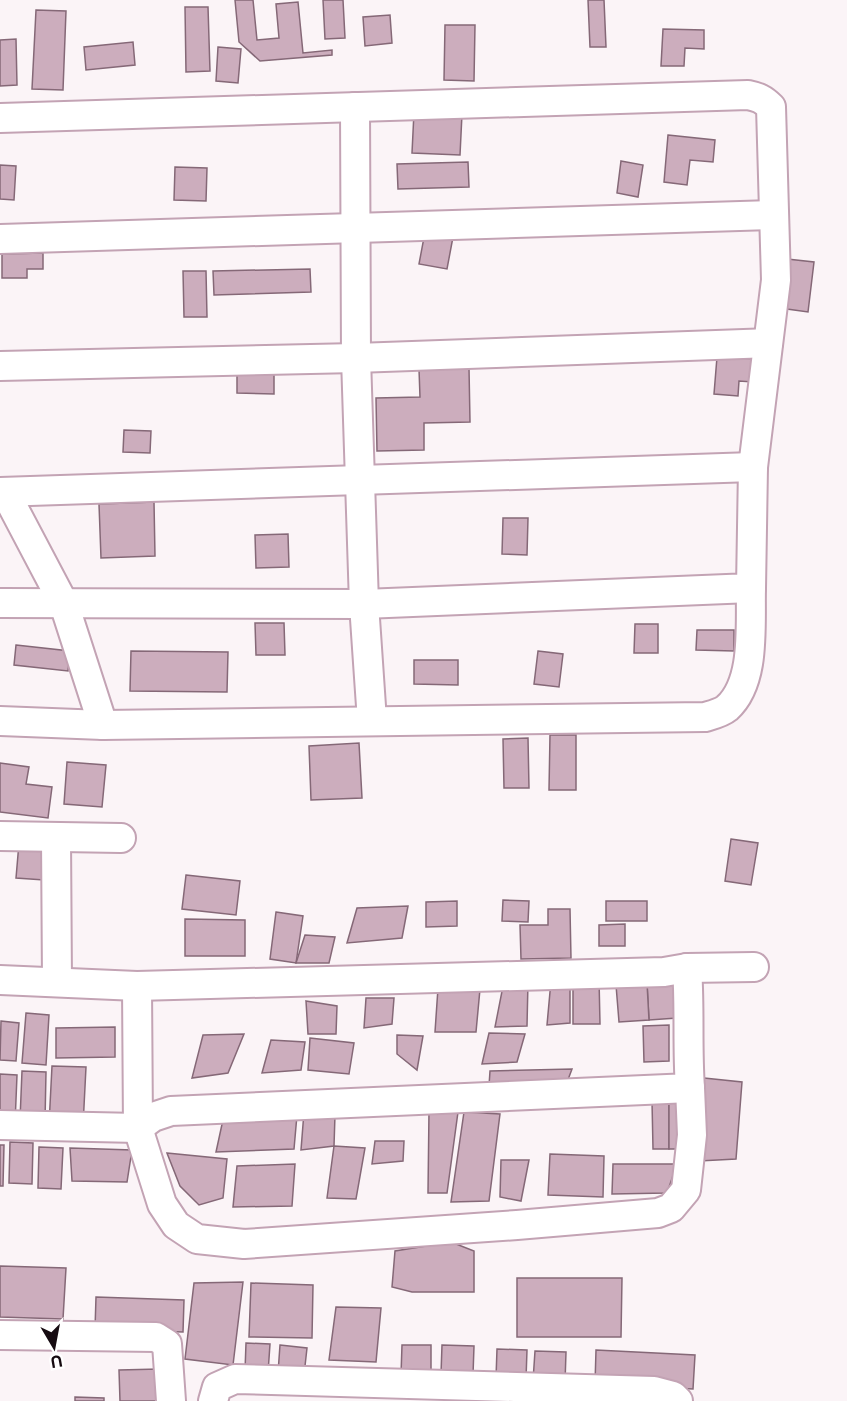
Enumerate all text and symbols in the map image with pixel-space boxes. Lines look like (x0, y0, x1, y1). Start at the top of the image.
north arrow (24, 1317, 84, 1377)
text: U (49, 1351, 64, 1373)

